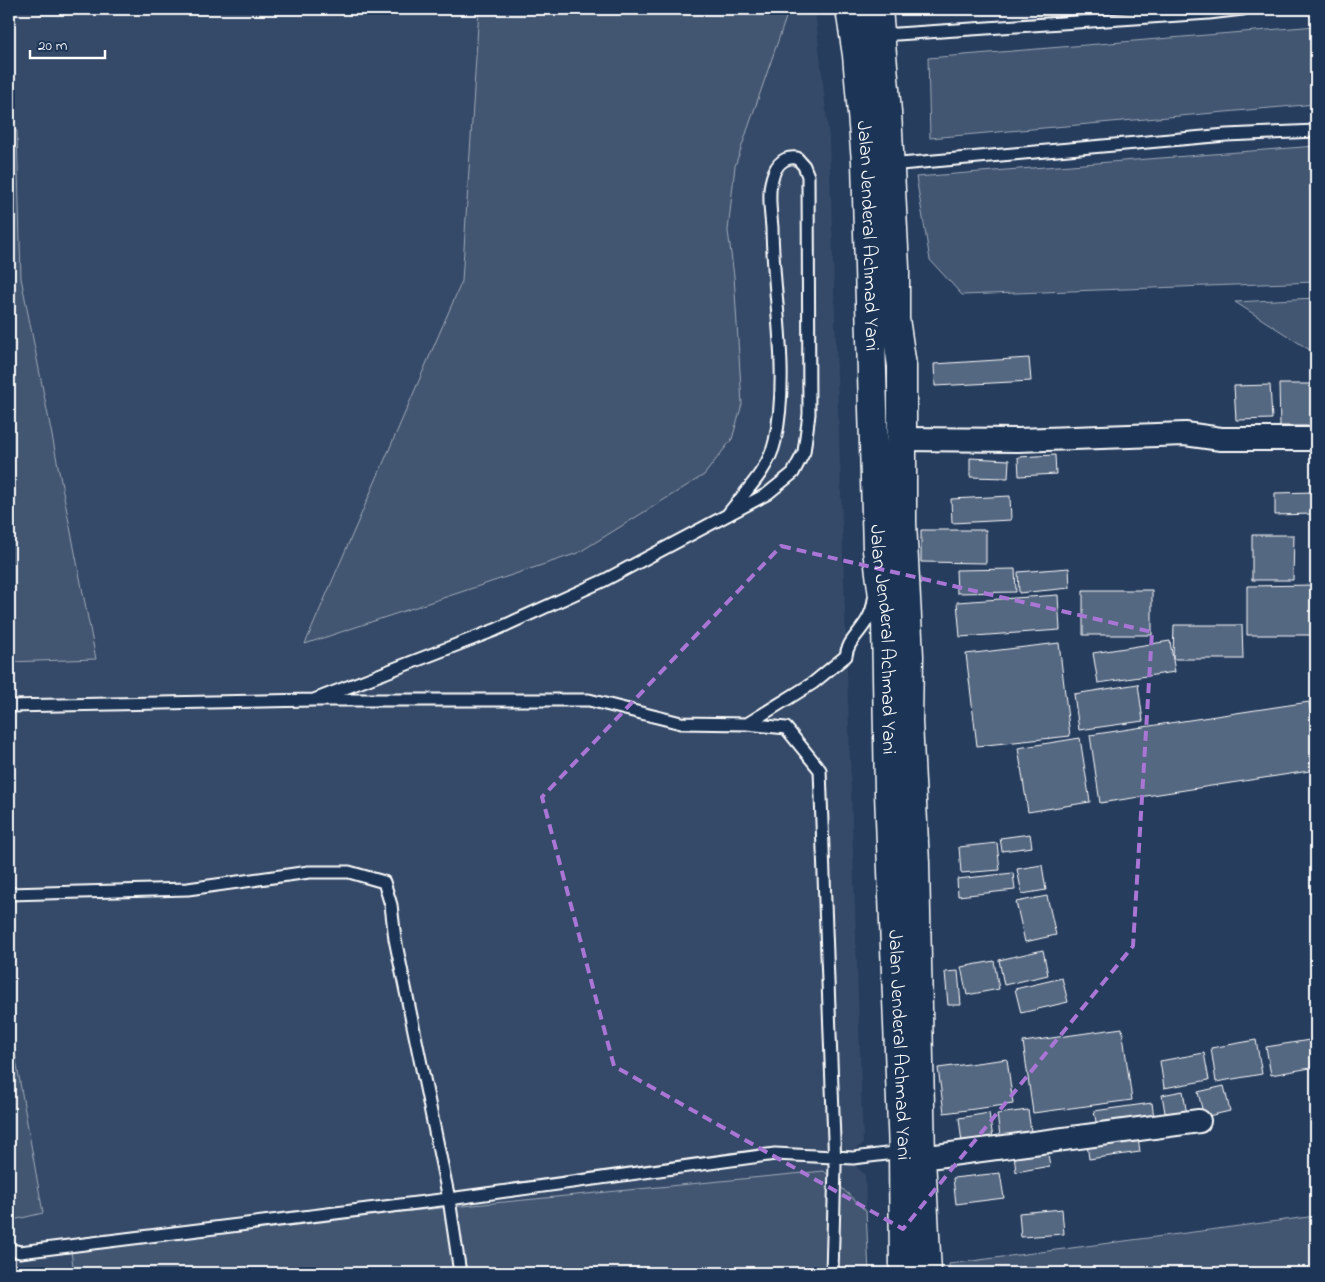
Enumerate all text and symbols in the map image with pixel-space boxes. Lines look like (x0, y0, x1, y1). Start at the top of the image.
scale bar (30, 28, 105, 60)
text: 20 m (38, 35, 68, 57)
street label: Jalan Jenderal Achmad Yani (848, 120, 886, 352)
street label: Jalan Jenderal Achmad Yani (862, 524, 903, 755)
street label: Jalan Jenderal Achmad Yani (880, 929, 918, 1160)

